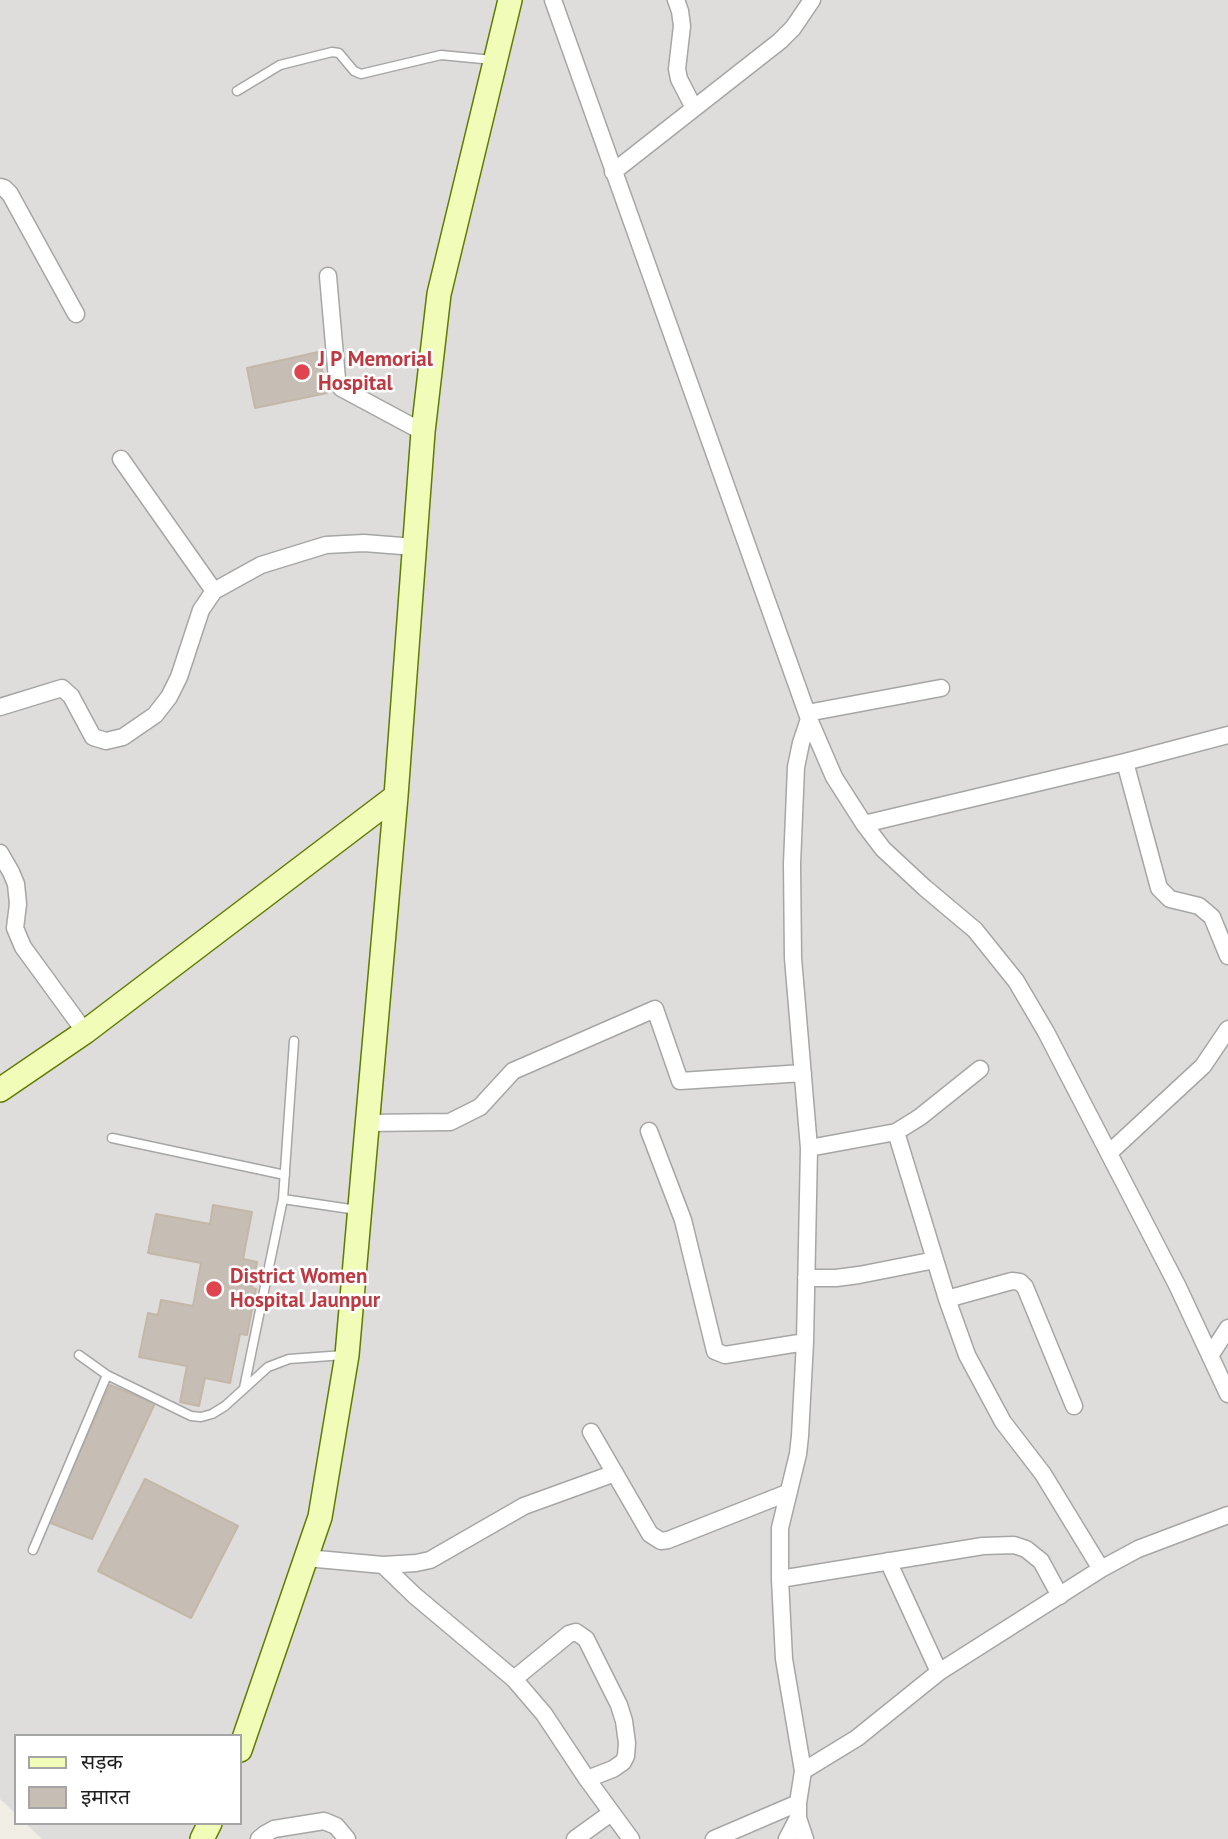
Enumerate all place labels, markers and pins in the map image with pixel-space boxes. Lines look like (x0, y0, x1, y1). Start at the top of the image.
place label: J P Memorial Hospital (318, 347, 433, 397)
marker: J P Memorial Hospital (292, 362, 312, 382)
place label: District Women Hospital Jaunpur (230, 1264, 380, 1314)
marker: District Women Hospital Jaunpur (204, 1279, 224, 1299)

